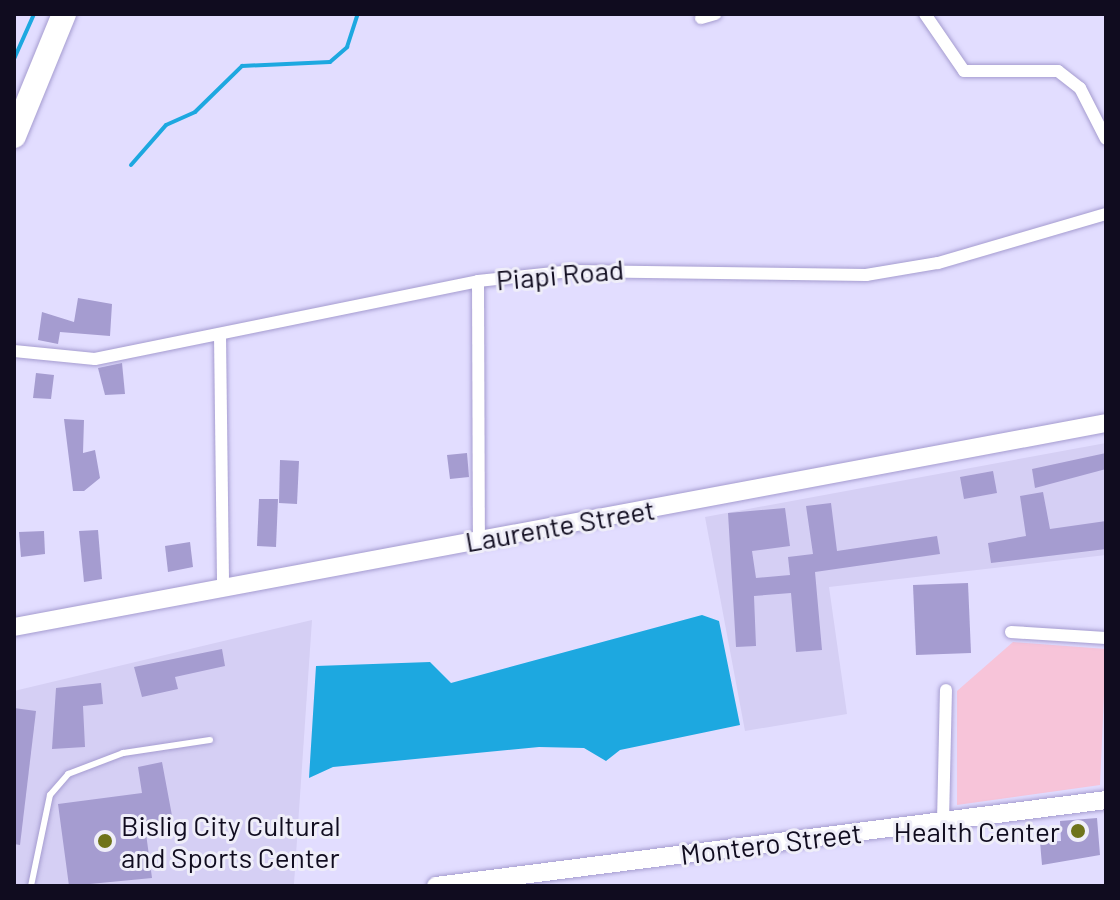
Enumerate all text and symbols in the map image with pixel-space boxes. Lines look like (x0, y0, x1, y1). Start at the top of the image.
street label: Piapi Road (495, 252, 625, 296)
street label: Laurente Street (463, 492, 657, 558)
place label: Bislig City Cultural and Sports Center (121, 808, 341, 874)
place label: Health Center (893, 814, 1060, 848)
street label: Montero Street (678, 815, 864, 871)
marker: Health Center (1067, 820, 1089, 842)
marker: Bislig City Cultural and Sports Center (96, 832, 114, 850)

